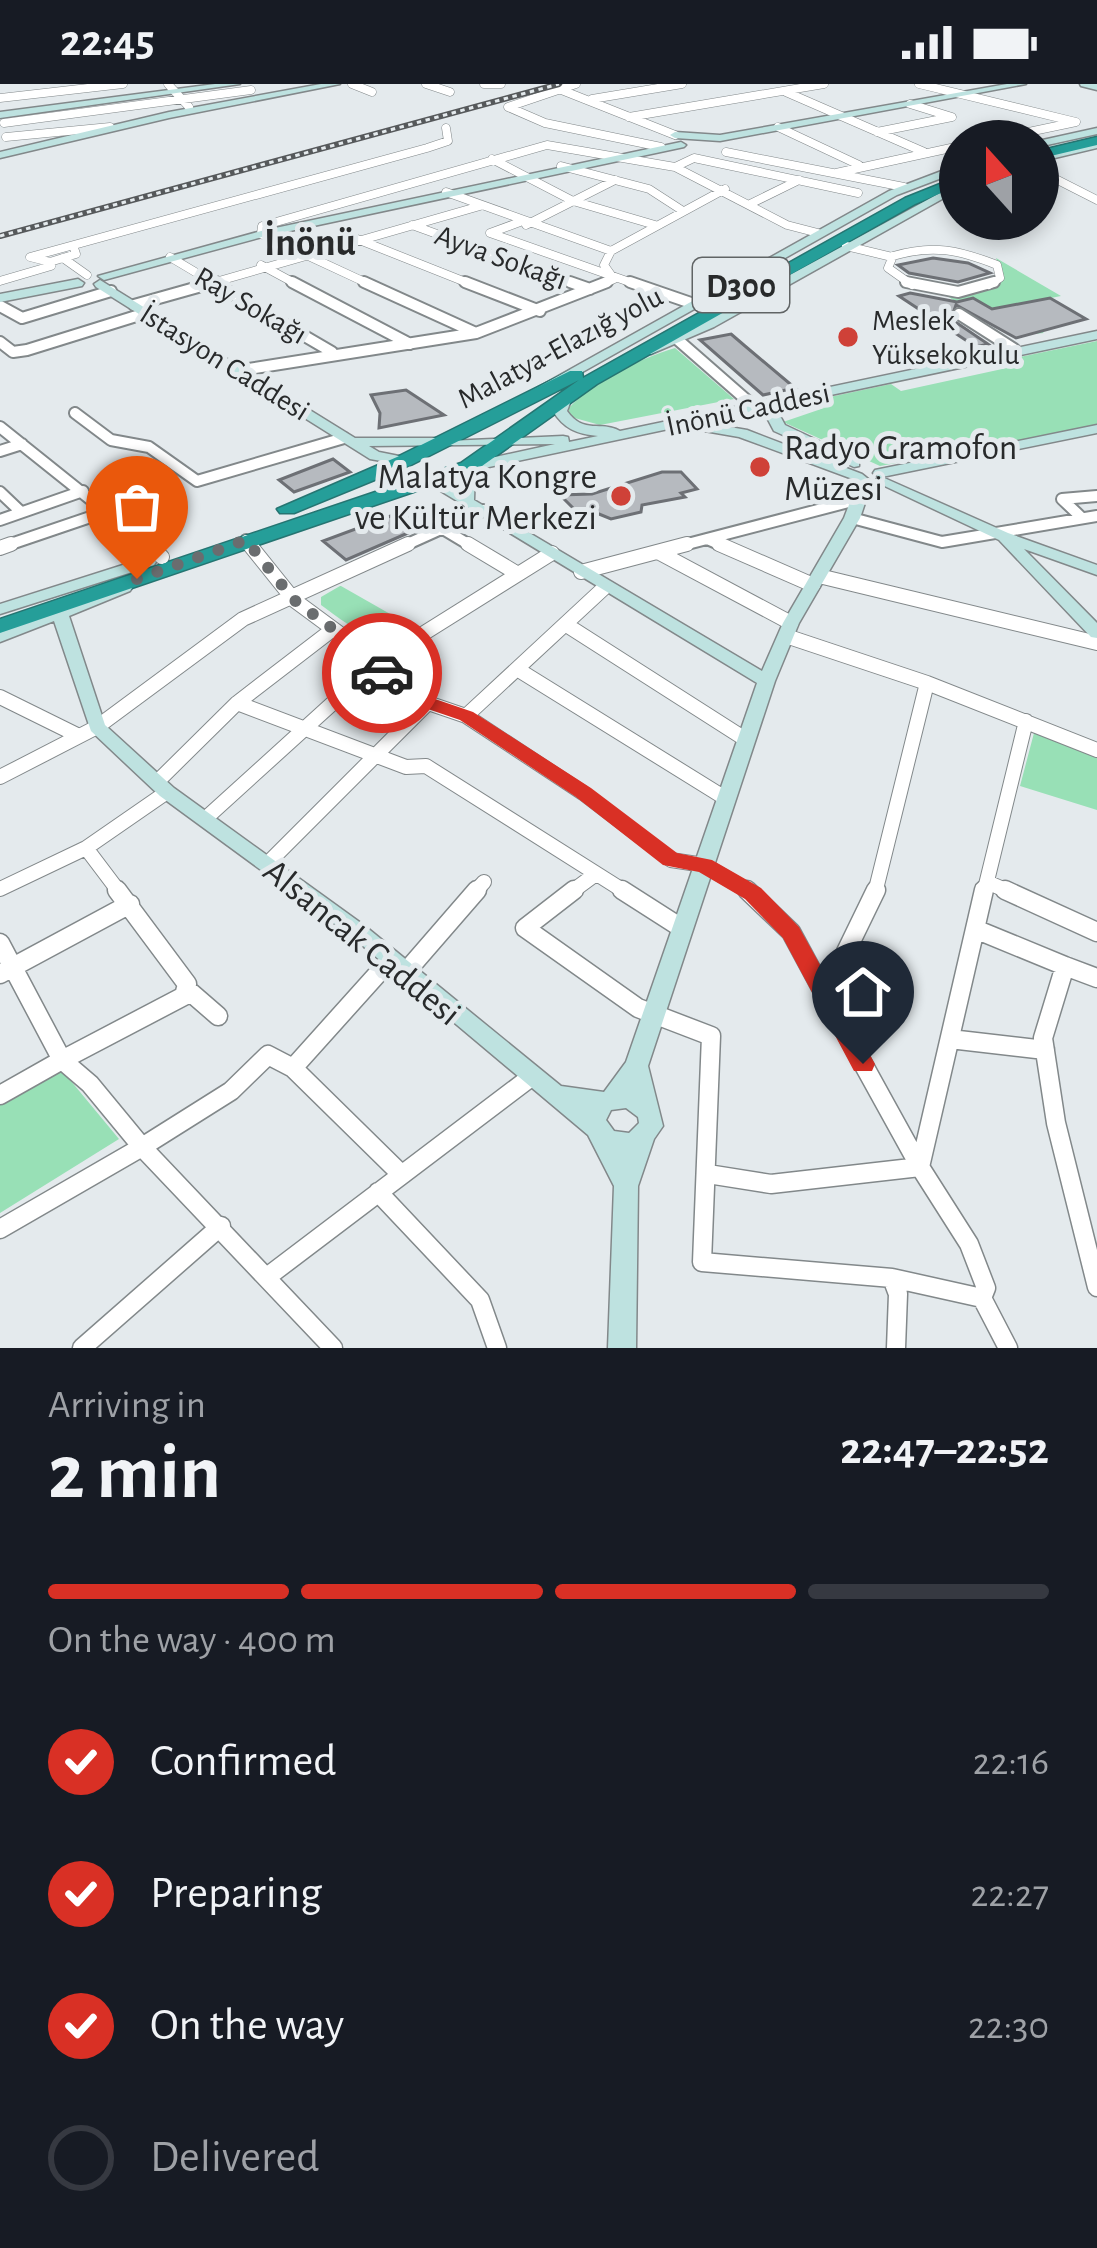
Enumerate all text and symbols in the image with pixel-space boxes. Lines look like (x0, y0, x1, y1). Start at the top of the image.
text: 22:45 (60, 19, 155, 64)
north arrow (939, 120, 1059, 240)
map controls (939, 120, 1059, 240)
district label: İnönü (264, 220, 356, 263)
street label: Ayva Sokağı (431, 220, 570, 296)
road number: D300 (693, 258, 789, 312)
street label: Ray Sokağı (189, 262, 312, 350)
street label: Malatya-Elazığ yolu (453, 281, 668, 414)
street label: İstasyon Caddesi (135, 297, 315, 427)
place label: Meslek Yüksekokulu (872, 306, 1019, 370)
marker: Meslek Yüksekokulu (835, 324, 861, 350)
street label: İnönü Caddesi (663, 376, 833, 442)
place label: Radyo Gramofon Müzesi (784, 430, 1017, 507)
marker: Radyo Gramofon Müzesi (747, 454, 773, 480)
pin (86, 456, 188, 579)
place label: Malatya Kongre ve Kültür Merkezi (354, 459, 597, 536)
icon: bag (104, 474, 170, 540)
marker: Malatya Kongre ve Kültür Merkezi (608, 483, 634, 509)
courier (322, 613, 442, 733)
icon: car (349, 640, 415, 706)
street label: Alsancak Caddesi (257, 853, 467, 1033)
pin (812, 941, 914, 1064)
icon: home (830, 959, 896, 1025)
text: Arriving in (48, 1386, 206, 1425)
text: 22:47–22:52 (840, 1427, 1049, 1472)
text: 2 min (48, 1435, 221, 1513)
text: On the way · 400 m (48, 1621, 336, 1660)
icon: check (48, 1729, 114, 1795)
text: Confirmed (150, 1739, 336, 1784)
text: 22:16 (973, 1743, 1049, 1782)
icon: check (48, 1861, 114, 1927)
text: Preparing (150, 1871, 322, 1916)
text: 22:27 (971, 1875, 1049, 1914)
icon: check (48, 1993, 114, 2059)
text: On the way (150, 2003, 344, 2048)
text: 22:30 (968, 2007, 1049, 2046)
text: Delivered (150, 2135, 319, 2180)

